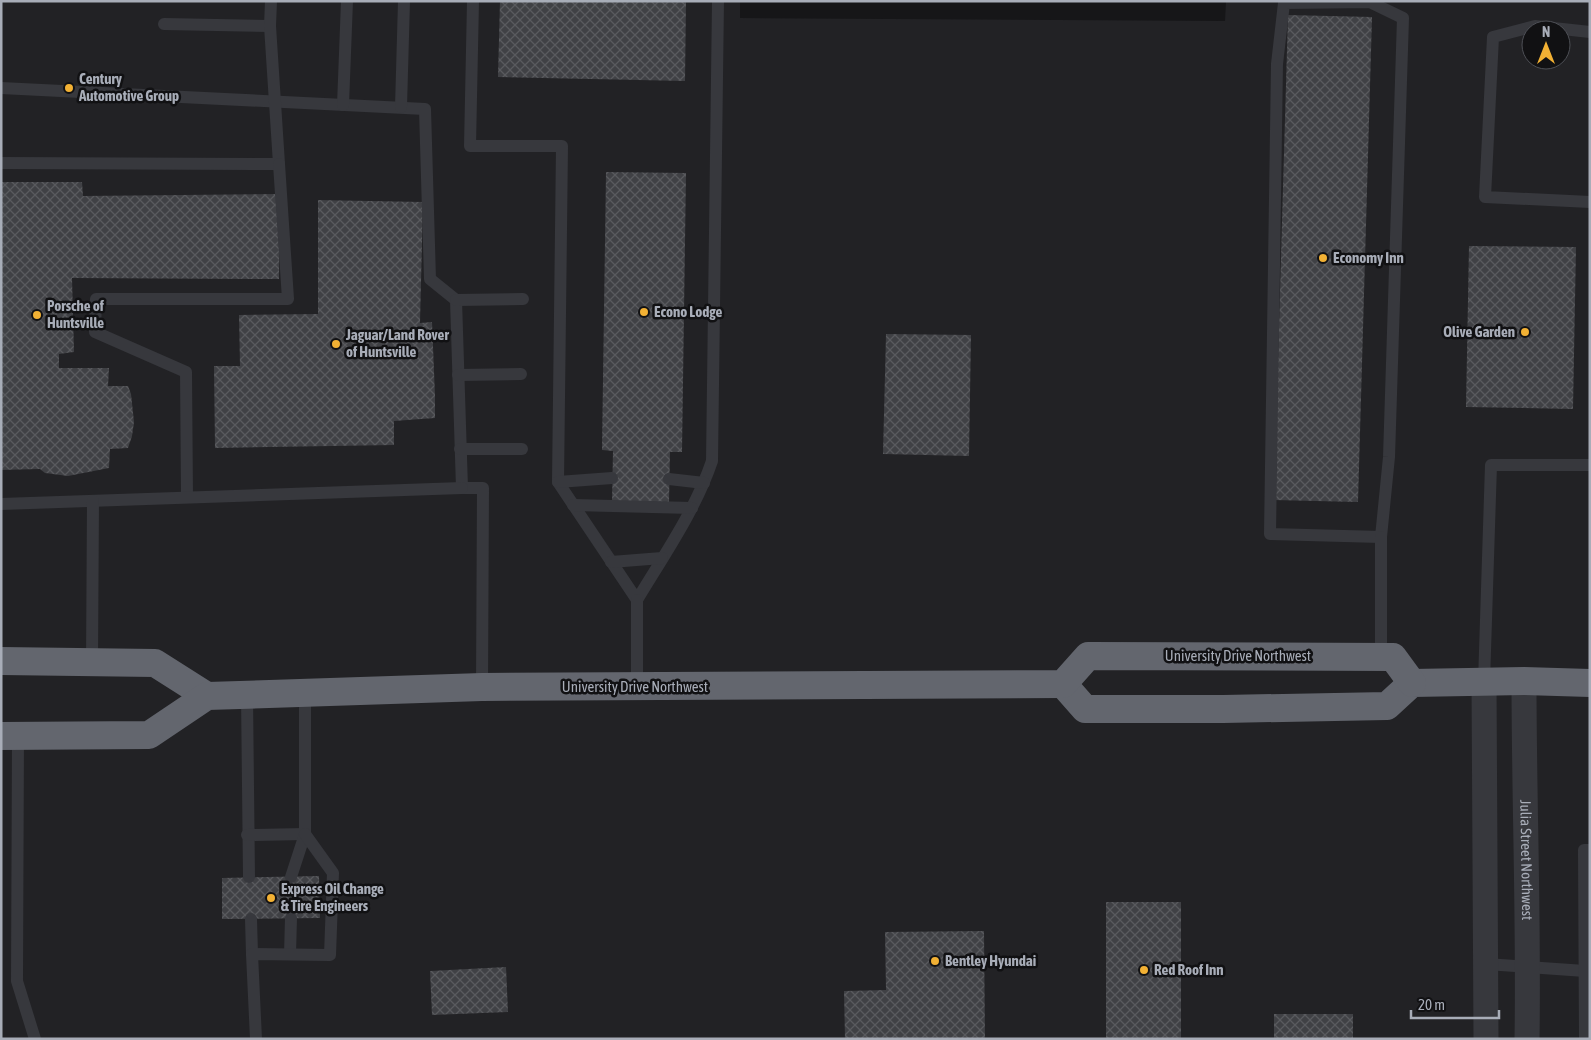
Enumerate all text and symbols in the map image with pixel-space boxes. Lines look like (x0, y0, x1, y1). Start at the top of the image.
north arrow (1521, 20, 1571, 70)
text: N (1542, 24, 1550, 40)
place label: Century Automotive Group (78, 70, 179, 104)
marker: Century Automotive Group (63, 82, 75, 94)
place label: Economy Inn (1333, 249, 1404, 266)
marker: Economy Inn (1317, 252, 1329, 264)
place label: Porsche of Huntsville (47, 297, 105, 331)
place label: Econo Lodge (654, 303, 722, 320)
marker: Econo Lodge (638, 306, 650, 318)
marker: Porsche of Huntsville (31, 309, 43, 321)
place label: Olive Garden (1443, 323, 1515, 340)
place label: Jaguar/Land Rover of Huntsville (345, 326, 449, 360)
marker: Olive Garden (1519, 326, 1531, 338)
marker: Jaguar/Land Rover of Huntsville (330, 338, 342, 350)
street label: University Drive Northwest (1165, 647, 1311, 664)
street label: University Drive Northwest (562, 678, 708, 695)
street label: Julia Street Northwest (1517, 800, 1536, 920)
place label: Express Oil Change & Tire Engineers (281, 880, 384, 914)
marker: Express Oil Change & Tire Engineers (265, 892, 277, 904)
place label: Bentley Hyundai (945, 952, 1036, 969)
marker: Bentley Hyundai (929, 955, 941, 967)
place label: Red Roof Inn (1154, 961, 1224, 978)
marker: Red Roof Inn (1138, 964, 1150, 976)
scale bar (1411, 988, 1498, 1020)
text: 20 m (1418, 996, 1445, 1013)

